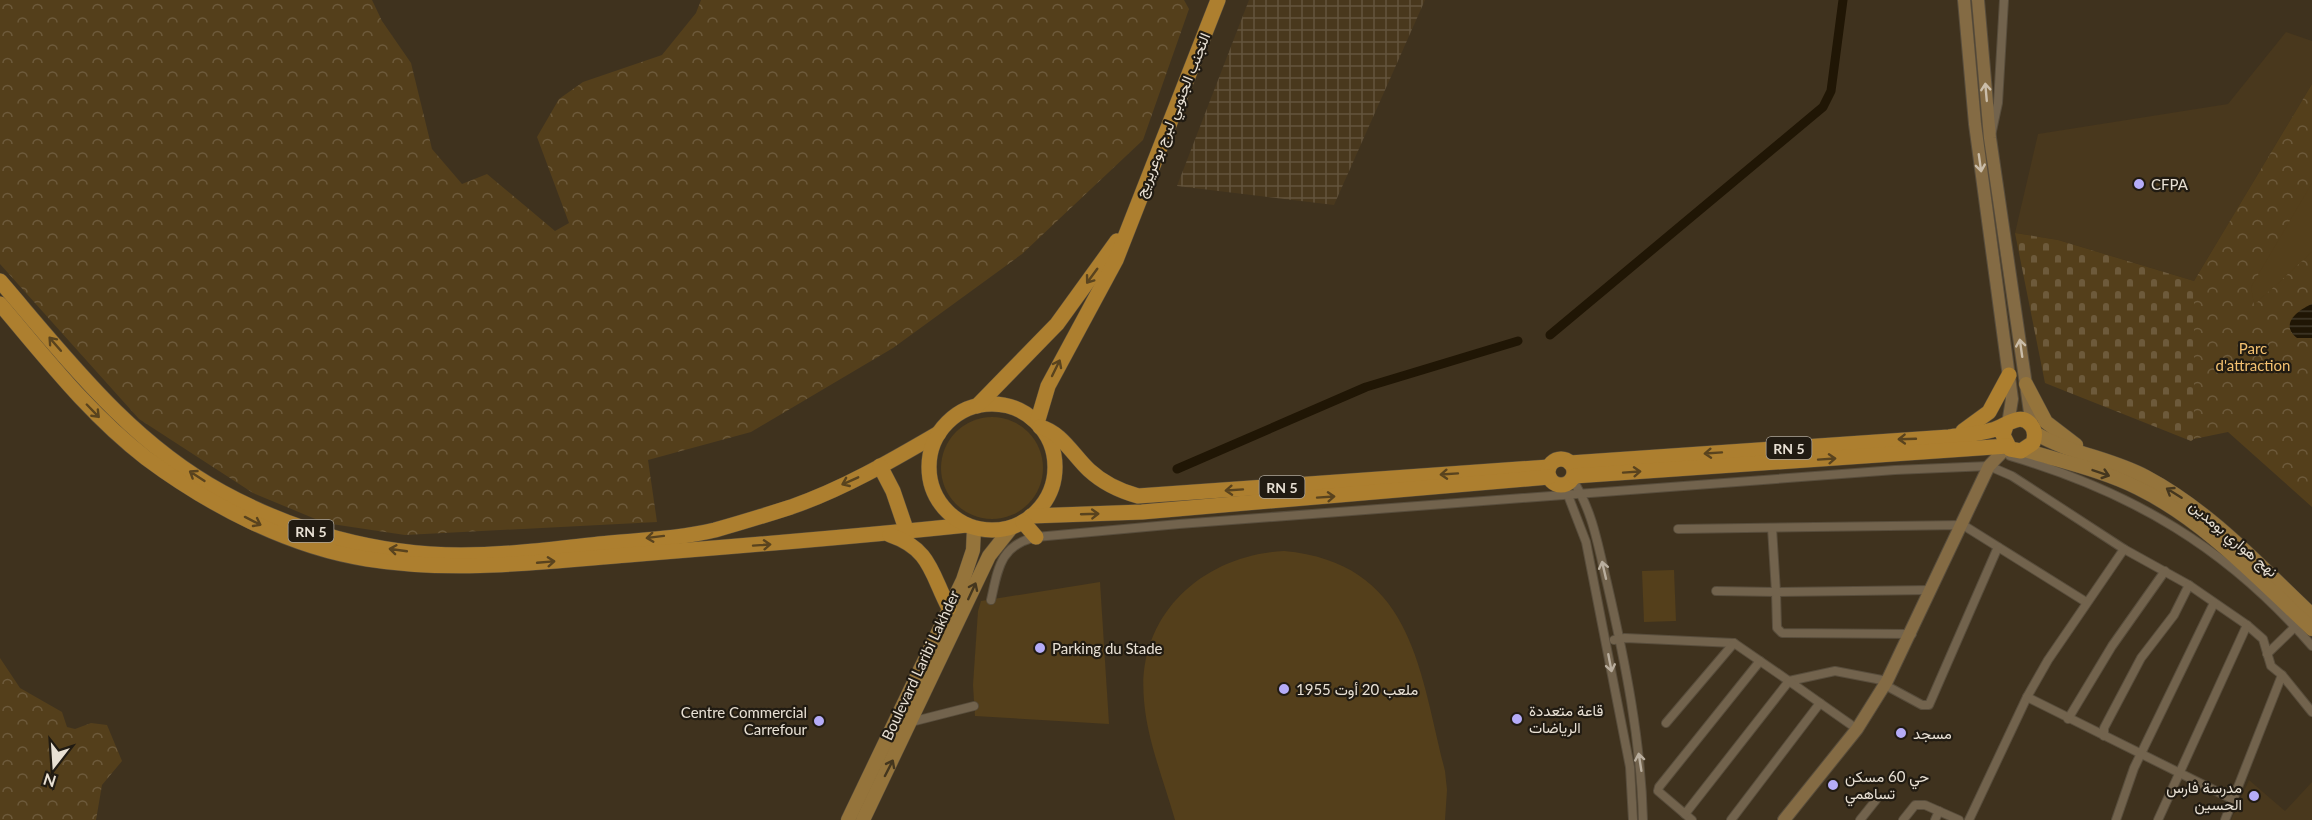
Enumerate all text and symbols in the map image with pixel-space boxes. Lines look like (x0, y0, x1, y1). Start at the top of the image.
street label: التجنب الجنوبي لبرج بوعريريج (1131, 30, 1218, 202)
one-way arrow (1980, 83, 1991, 103)
one-way arrow (1975, 152, 1986, 172)
place label: CFPA (2151, 175, 2189, 193)
marker: CFPA (2132, 177, 2146, 191)
one-way arrow (1086, 268, 1098, 284)
one-way arrow (48, 336, 61, 352)
one-way arrow (2015, 338, 2026, 358)
park label: Parc d'attraction (2216, 339, 2290, 374)
one-way arrow (1051, 360, 1063, 378)
one-way arrow (86, 404, 101, 419)
one-way arrow (1898, 433, 1918, 444)
road number: RN 5 (1766, 437, 1812, 459)
one-way arrow (1703, 448, 1723, 459)
one-way arrow (1816, 453, 1836, 464)
one-way arrow (1622, 466, 1642, 477)
one-way arrow (2091, 468, 2110, 479)
one-way arrow (1440, 469, 1460, 480)
one-way arrow (189, 470, 206, 482)
one-way arrow (842, 476, 860, 488)
road number: RN 5 (1260, 476, 1304, 498)
one-way arrow (1224, 485, 1244, 496)
one-way arrow (2166, 487, 2183, 499)
one-way arrow (1316, 491, 1336, 502)
street label: نهج هواري بومدين (2183, 496, 2282, 584)
one-way arrow (1079, 508, 1099, 519)
one-way arrow (244, 516, 262, 527)
road number: RN 5 (288, 520, 334, 542)
one-way arrow (645, 532, 665, 543)
one-way arrow (752, 539, 772, 550)
one-way arrow (388, 544, 408, 555)
one-way arrow (536, 556, 556, 567)
one-way arrow (1598, 561, 1609, 580)
one-way arrow (967, 583, 979, 601)
street label: Boulevard Laribi Lakhder (877, 587, 963, 743)
place label: Parking du Stade (1052, 639, 1163, 657)
marker: Parking du Stade (1033, 641, 1047, 655)
one-way arrow (1605, 653, 1616, 672)
place label: ملعب 20 أوت 1955 (1296, 680, 1418, 699)
marker: ملعب 20 أوت 1955 (1277, 682, 1291, 696)
place label: قاعة متعددة الرياضات (1529, 701, 1603, 737)
place label: Centre Commercial Carrefour (681, 703, 808, 738)
marker: قاعة متعددة الرياضات (1510, 712, 1524, 726)
marker: Centre Commercial Carrefour (812, 714, 826, 728)
place label: مسجد (1913, 724, 1952, 743)
marker: مسجد (1894, 726, 1908, 740)
north arrow (24, 736, 84, 796)
one-way arrow (1634, 752, 1645, 772)
one-way arrow (884, 759, 896, 777)
place label: حي 60 مسكن تساهمي (1845, 767, 1929, 807)
text: N (41, 770, 58, 792)
marker: حي 60 مسكن تساهمي (1826, 778, 1840, 792)
place label: مدرسة فارس الحسين (2166, 778, 2242, 815)
marker: مدرسة فارس الحسين (2247, 789, 2261, 803)

